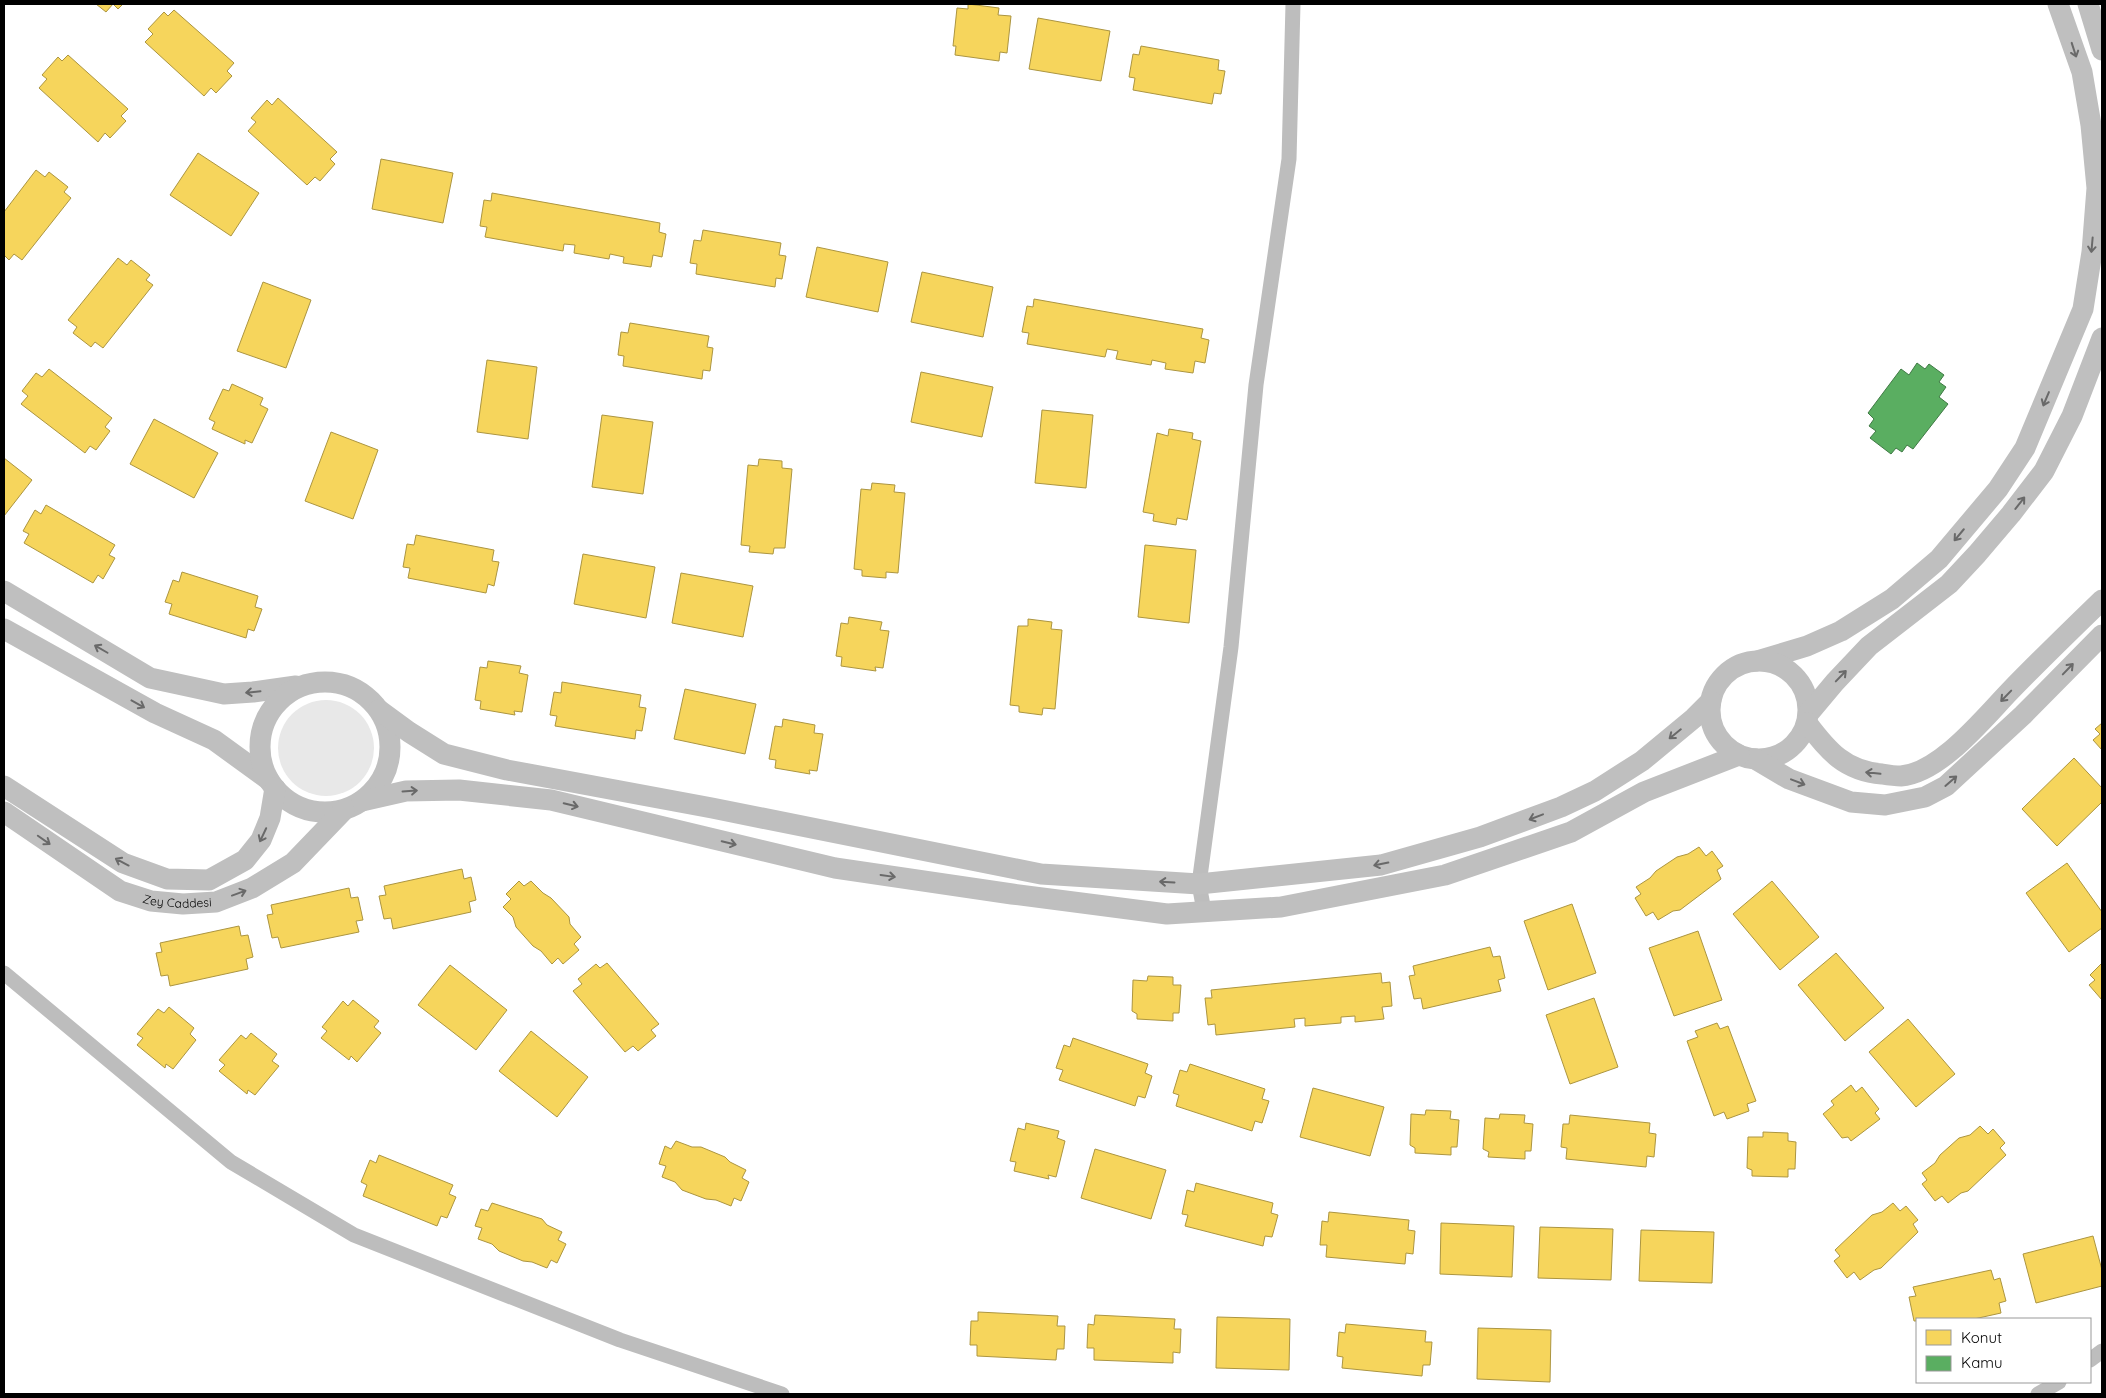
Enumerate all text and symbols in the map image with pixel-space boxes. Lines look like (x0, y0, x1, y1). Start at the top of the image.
one-way arrow (2070, 41, 2080, 57)
one-way arrow (2087, 236, 2097, 252)
one-way arrow (2041, 391, 2051, 406)
one-way arrow (2014, 497, 2025, 510)
one-way arrow (1954, 528, 1965, 541)
one-way arrow (93, 644, 108, 654)
one-way arrow (2062, 663, 2074, 675)
one-way arrow (1835, 670, 1847, 682)
one-way arrow (246, 687, 262, 697)
one-way arrow (2000, 690, 2012, 702)
one-way arrow (131, 699, 146, 709)
one-way arrow (1668, 728, 1681, 739)
one-way arrow (1865, 768, 1881, 778)
one-way arrow (1944, 776, 1957, 787)
one-way arrow (1789, 778, 1805, 787)
one-way arrow (402, 787, 418, 796)
one-way arrow (563, 801, 579, 810)
one-way arrow (1529, 813, 1544, 822)
one-way arrow (257, 827, 267, 842)
one-way arrow (36, 835, 50, 845)
one-way arrow (721, 839, 737, 848)
one-way arrow (115, 857, 130, 867)
one-way arrow (1373, 860, 1389, 870)
one-way arrow (880, 871, 896, 881)
one-way arrow (1159, 878, 1175, 887)
one-way arrow (231, 888, 247, 897)
street label: Zey Caddesi (141, 891, 212, 911)
legend (1916, 1318, 2091, 1383)
text: Konut (1961, 1328, 2002, 1347)
text: Kamu (1961, 1353, 2002, 1372)

